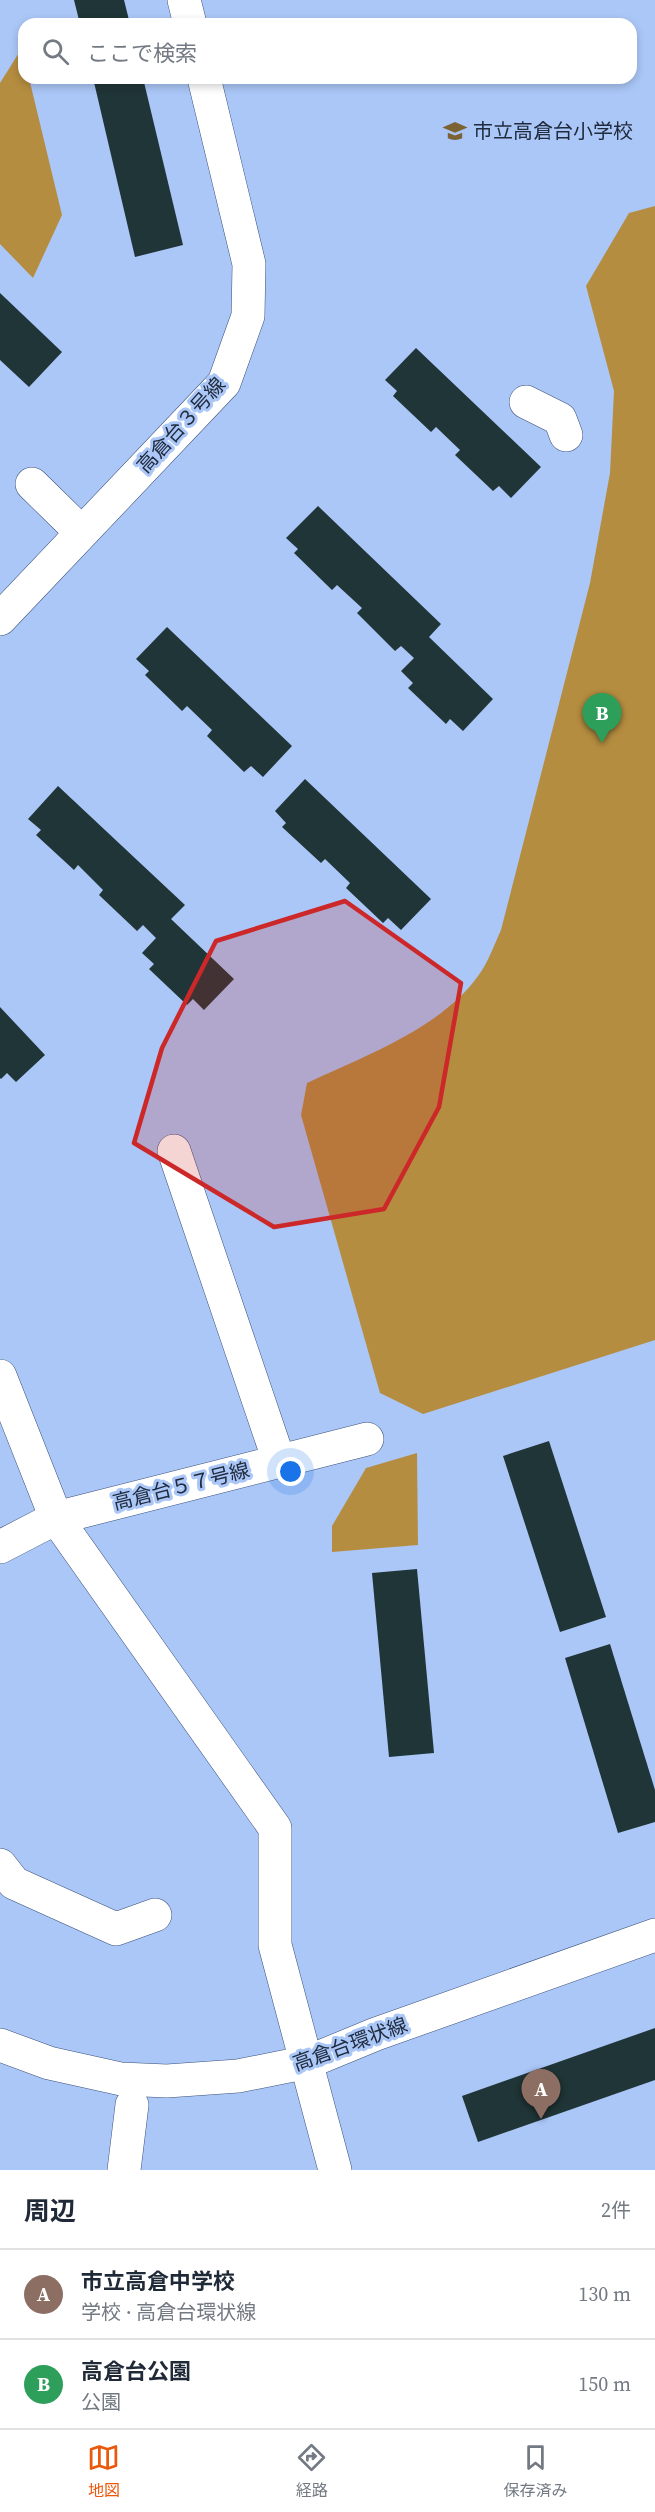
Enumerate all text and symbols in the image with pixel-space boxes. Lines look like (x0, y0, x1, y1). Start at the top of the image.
search box (18, 18, 637, 84)
icon: search (39, 35, 72, 68)
text: ここで検索 (87, 38, 197, 68)
place label: 市立高倉台小学校 (473, 117, 633, 145)
school or university icon: 市立高倉台小学校 (442, 118, 468, 144)
street label: 高倉台３号線 (130, 371, 232, 479)
pin: B (582, 694, 622, 743)
street label: 高倉台５７号線 (110, 1455, 252, 1517)
your location (276, 1457, 305, 1486)
street label: 高倉台環状線 (289, 2010, 411, 2078)
pin: A (522, 2070, 560, 2119)
text: 周辺 (24, 2193, 76, 2229)
text: 2件 (601, 2196, 631, 2224)
text: 市立高倉中学校 (81, 2266, 235, 2296)
text: A (37, 2280, 50, 2308)
text: 130 m (578, 2280, 631, 2308)
text: 学校 · 高倉台環状線 (81, 2298, 256, 2326)
text: 高倉台公園 (81, 2356, 191, 2386)
text: B (37, 2370, 50, 2398)
text: 150 m (578, 2370, 631, 2398)
text: 公園 (81, 2388, 121, 2416)
tab: 地図 (87, 2441, 120, 2501)
tab: 経路 (295, 2441, 328, 2501)
tab: 保存済み (503, 2441, 567, 2501)

